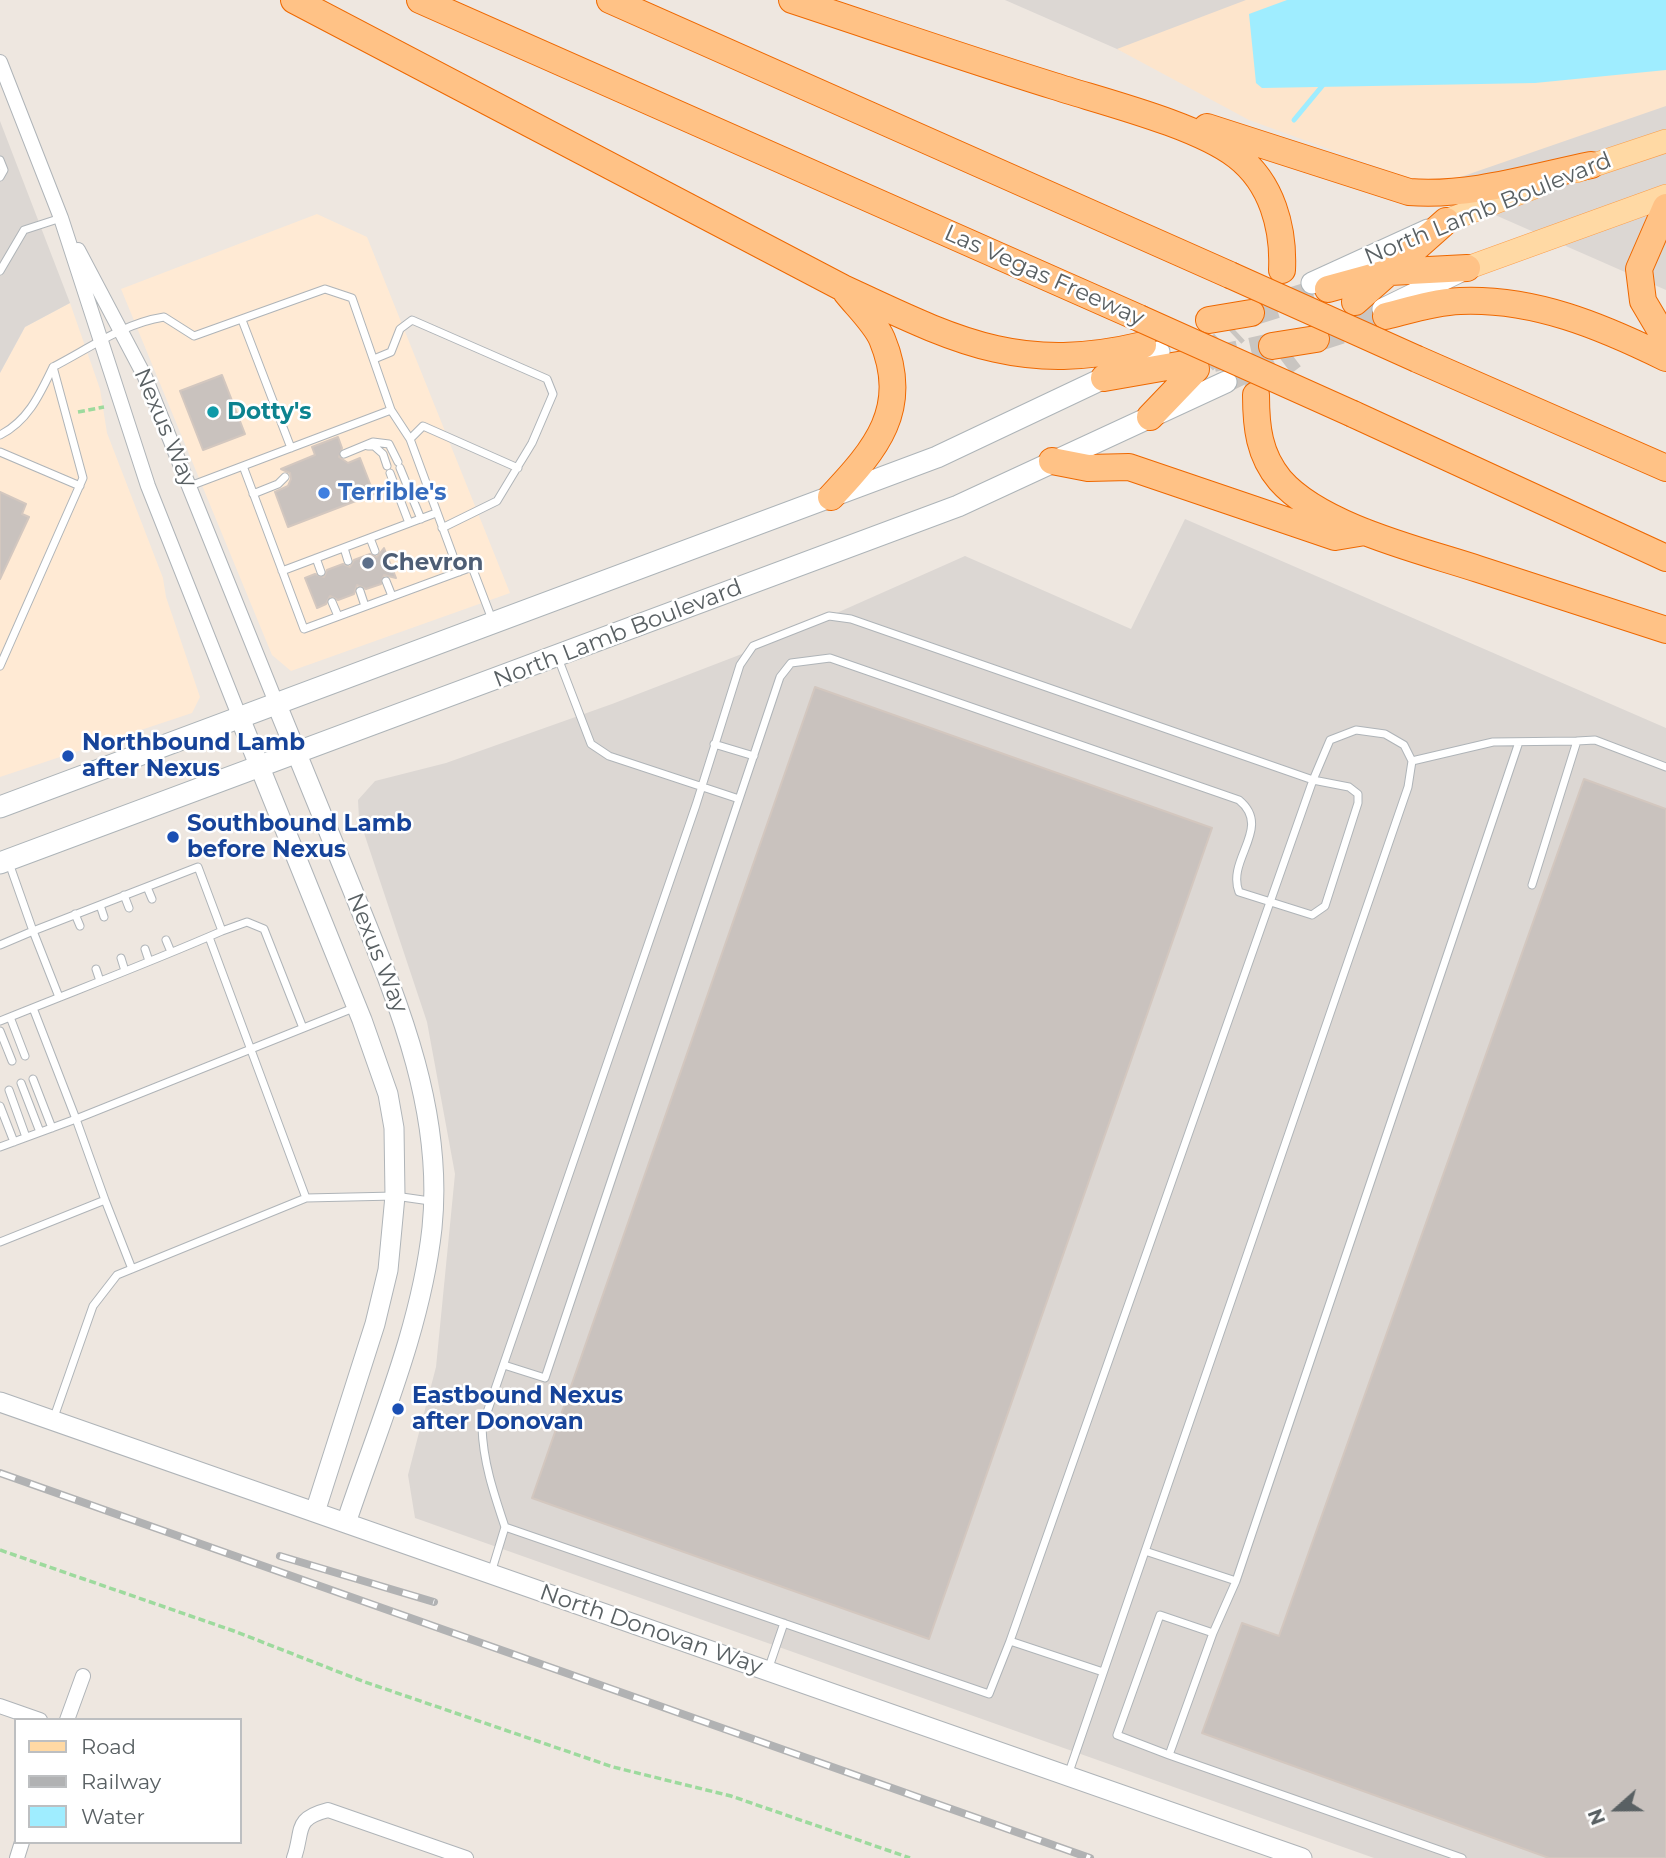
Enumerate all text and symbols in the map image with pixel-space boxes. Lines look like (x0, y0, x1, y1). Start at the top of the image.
street label: North Lamb Boulevard (1360, 147, 1616, 271)
street label: Las Vegas Freeway (940, 220, 1148, 332)
street label: Nexus Way (128, 364, 202, 492)
place label: Dotty's (227, 398, 312, 426)
marker: Dotty's (205, 404, 221, 420)
place label: Terrible's (338, 479, 446, 507)
marker: Terrible's (316, 485, 332, 501)
place label: Chevron (382, 549, 483, 577)
marker: Chevron (360, 555, 376, 571)
street label: North Lamb Boulevard (490, 574, 746, 694)
place label: Northbound Lamb after Nexus (82, 729, 305, 783)
marker: Northbound Lamb after Nexus (60, 748, 76, 764)
place label: Southbound Lamb before Nexus (187, 810, 412, 864)
marker: Southbound Lamb before Nexus (165, 829, 181, 845)
street label: Nexus Way (340, 889, 414, 1017)
place label: Eastbound Nexus after Donovan (412, 1382, 623, 1436)
marker: Eastbound Nexus after Donovan (390, 1401, 406, 1417)
street label: North Donovan Way (536, 1579, 766, 1681)
legend (14, 1718, 242, 1844)
text: Road (81, 1734, 136, 1759)
text: Railway (81, 1769, 161, 1794)
north arrow (1582, 1774, 1652, 1844)
text: Water (81, 1804, 145, 1829)
text: N (1583, 1805, 1610, 1828)

